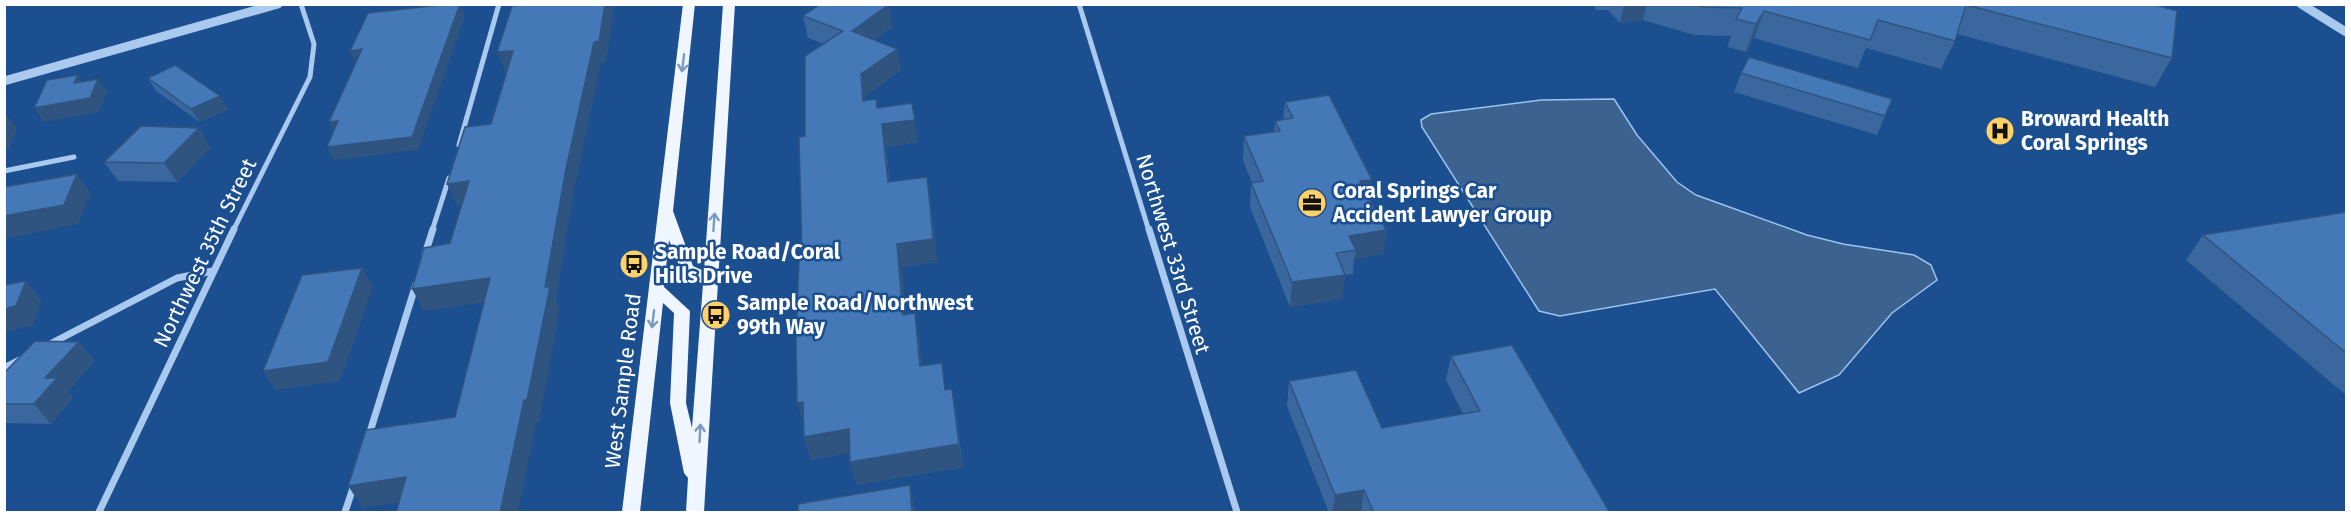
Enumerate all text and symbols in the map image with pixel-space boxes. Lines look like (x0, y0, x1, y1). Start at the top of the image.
one-way arrow (677, 52, 688, 72)
place label: Broward Health Coral Springs (2021, 106, 2169, 156)
hospital icon: Broward Health Coral Springs (1984, 115, 2016, 147)
street label: Northwest 33rd Street (1130, 151, 1216, 357)
street label: Northwest 35th Street (148, 154, 262, 352)
place label: Coral Springs Car Accident Lawyer Group (1332, 178, 1552, 228)
office icon: Coral Springs Car Accident Lawyer Group (1296, 187, 1328, 219)
one-way arrow (708, 213, 719, 233)
place label: Sample Road/Coral Hills Drive (655, 239, 841, 289)
bus stop icon: Sample Road/Coral Hills Drive (618, 248, 650, 280)
place label: Sample Road/Northwest 99th Way (737, 290, 975, 340)
street label: West Sample Road (599, 292, 647, 470)
bus stop icon: Sample Road/Northwest 99th Way (700, 299, 732, 331)
one-way arrow (648, 308, 659, 328)
one-way arrow (695, 424, 706, 444)

